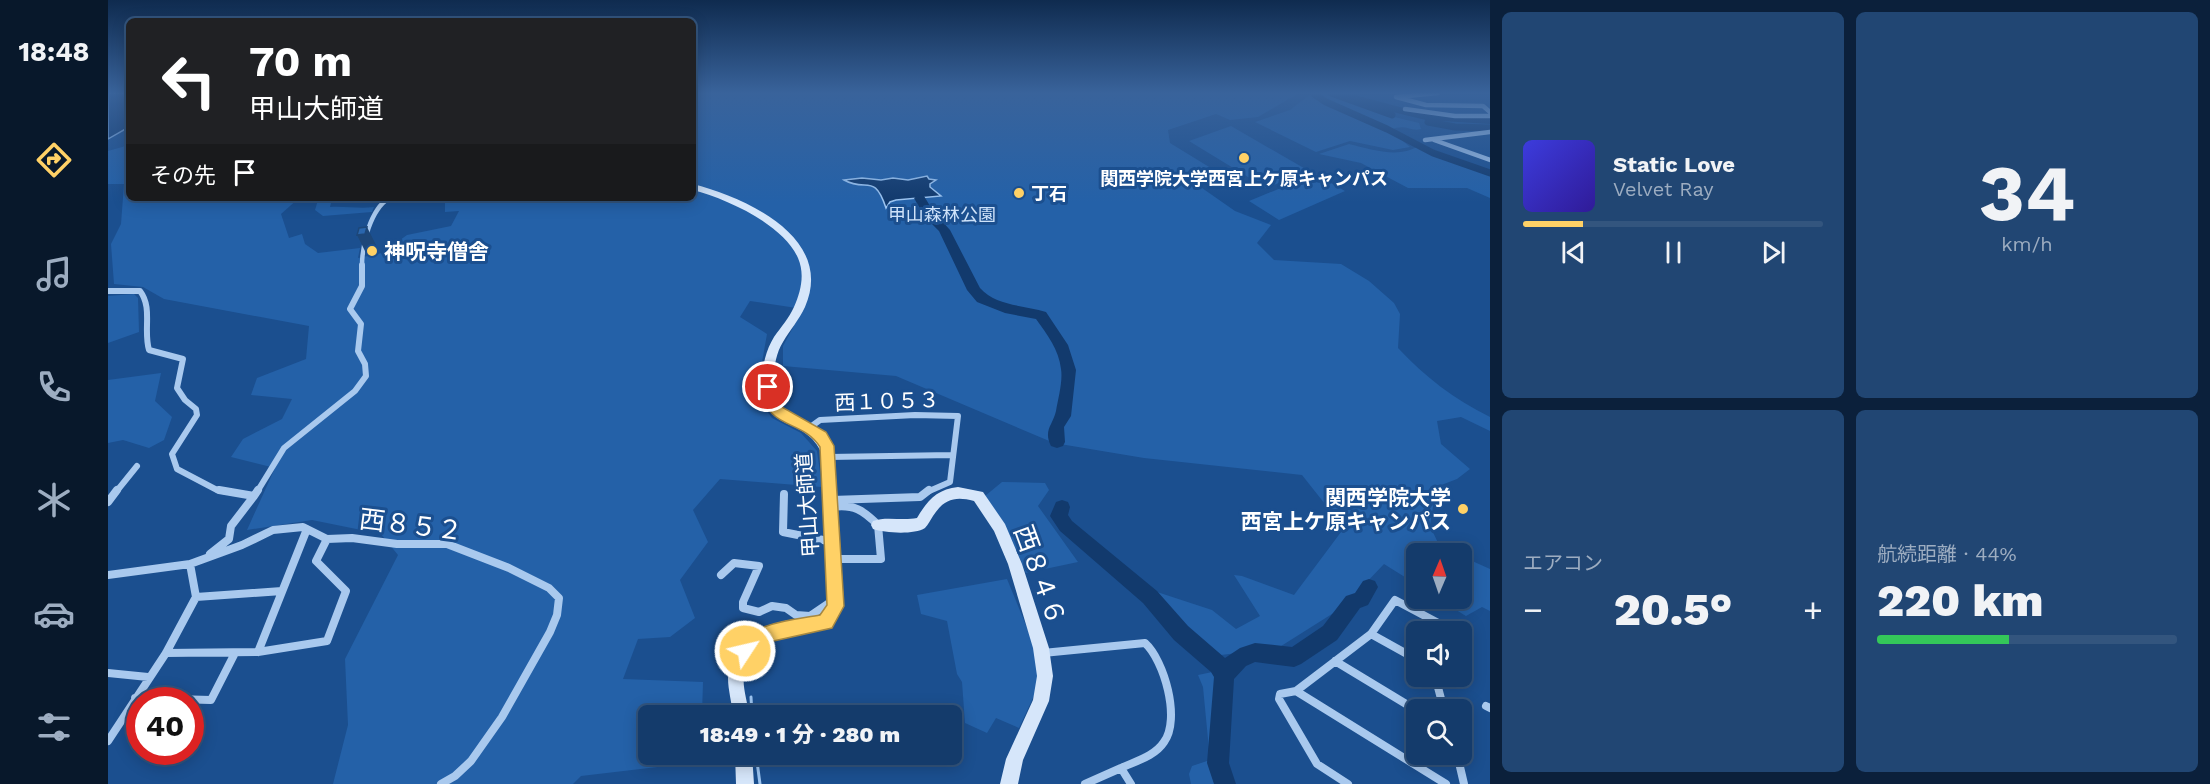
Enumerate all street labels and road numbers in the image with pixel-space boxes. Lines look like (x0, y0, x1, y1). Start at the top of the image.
street label: 西１０５３ (834, 387, 940, 415)
street label: 甲山大師道 (791, 452, 823, 558)
street label: 西８５２ (358, 504, 464, 546)
street label: 西８４６ (1008, 521, 1072, 629)

